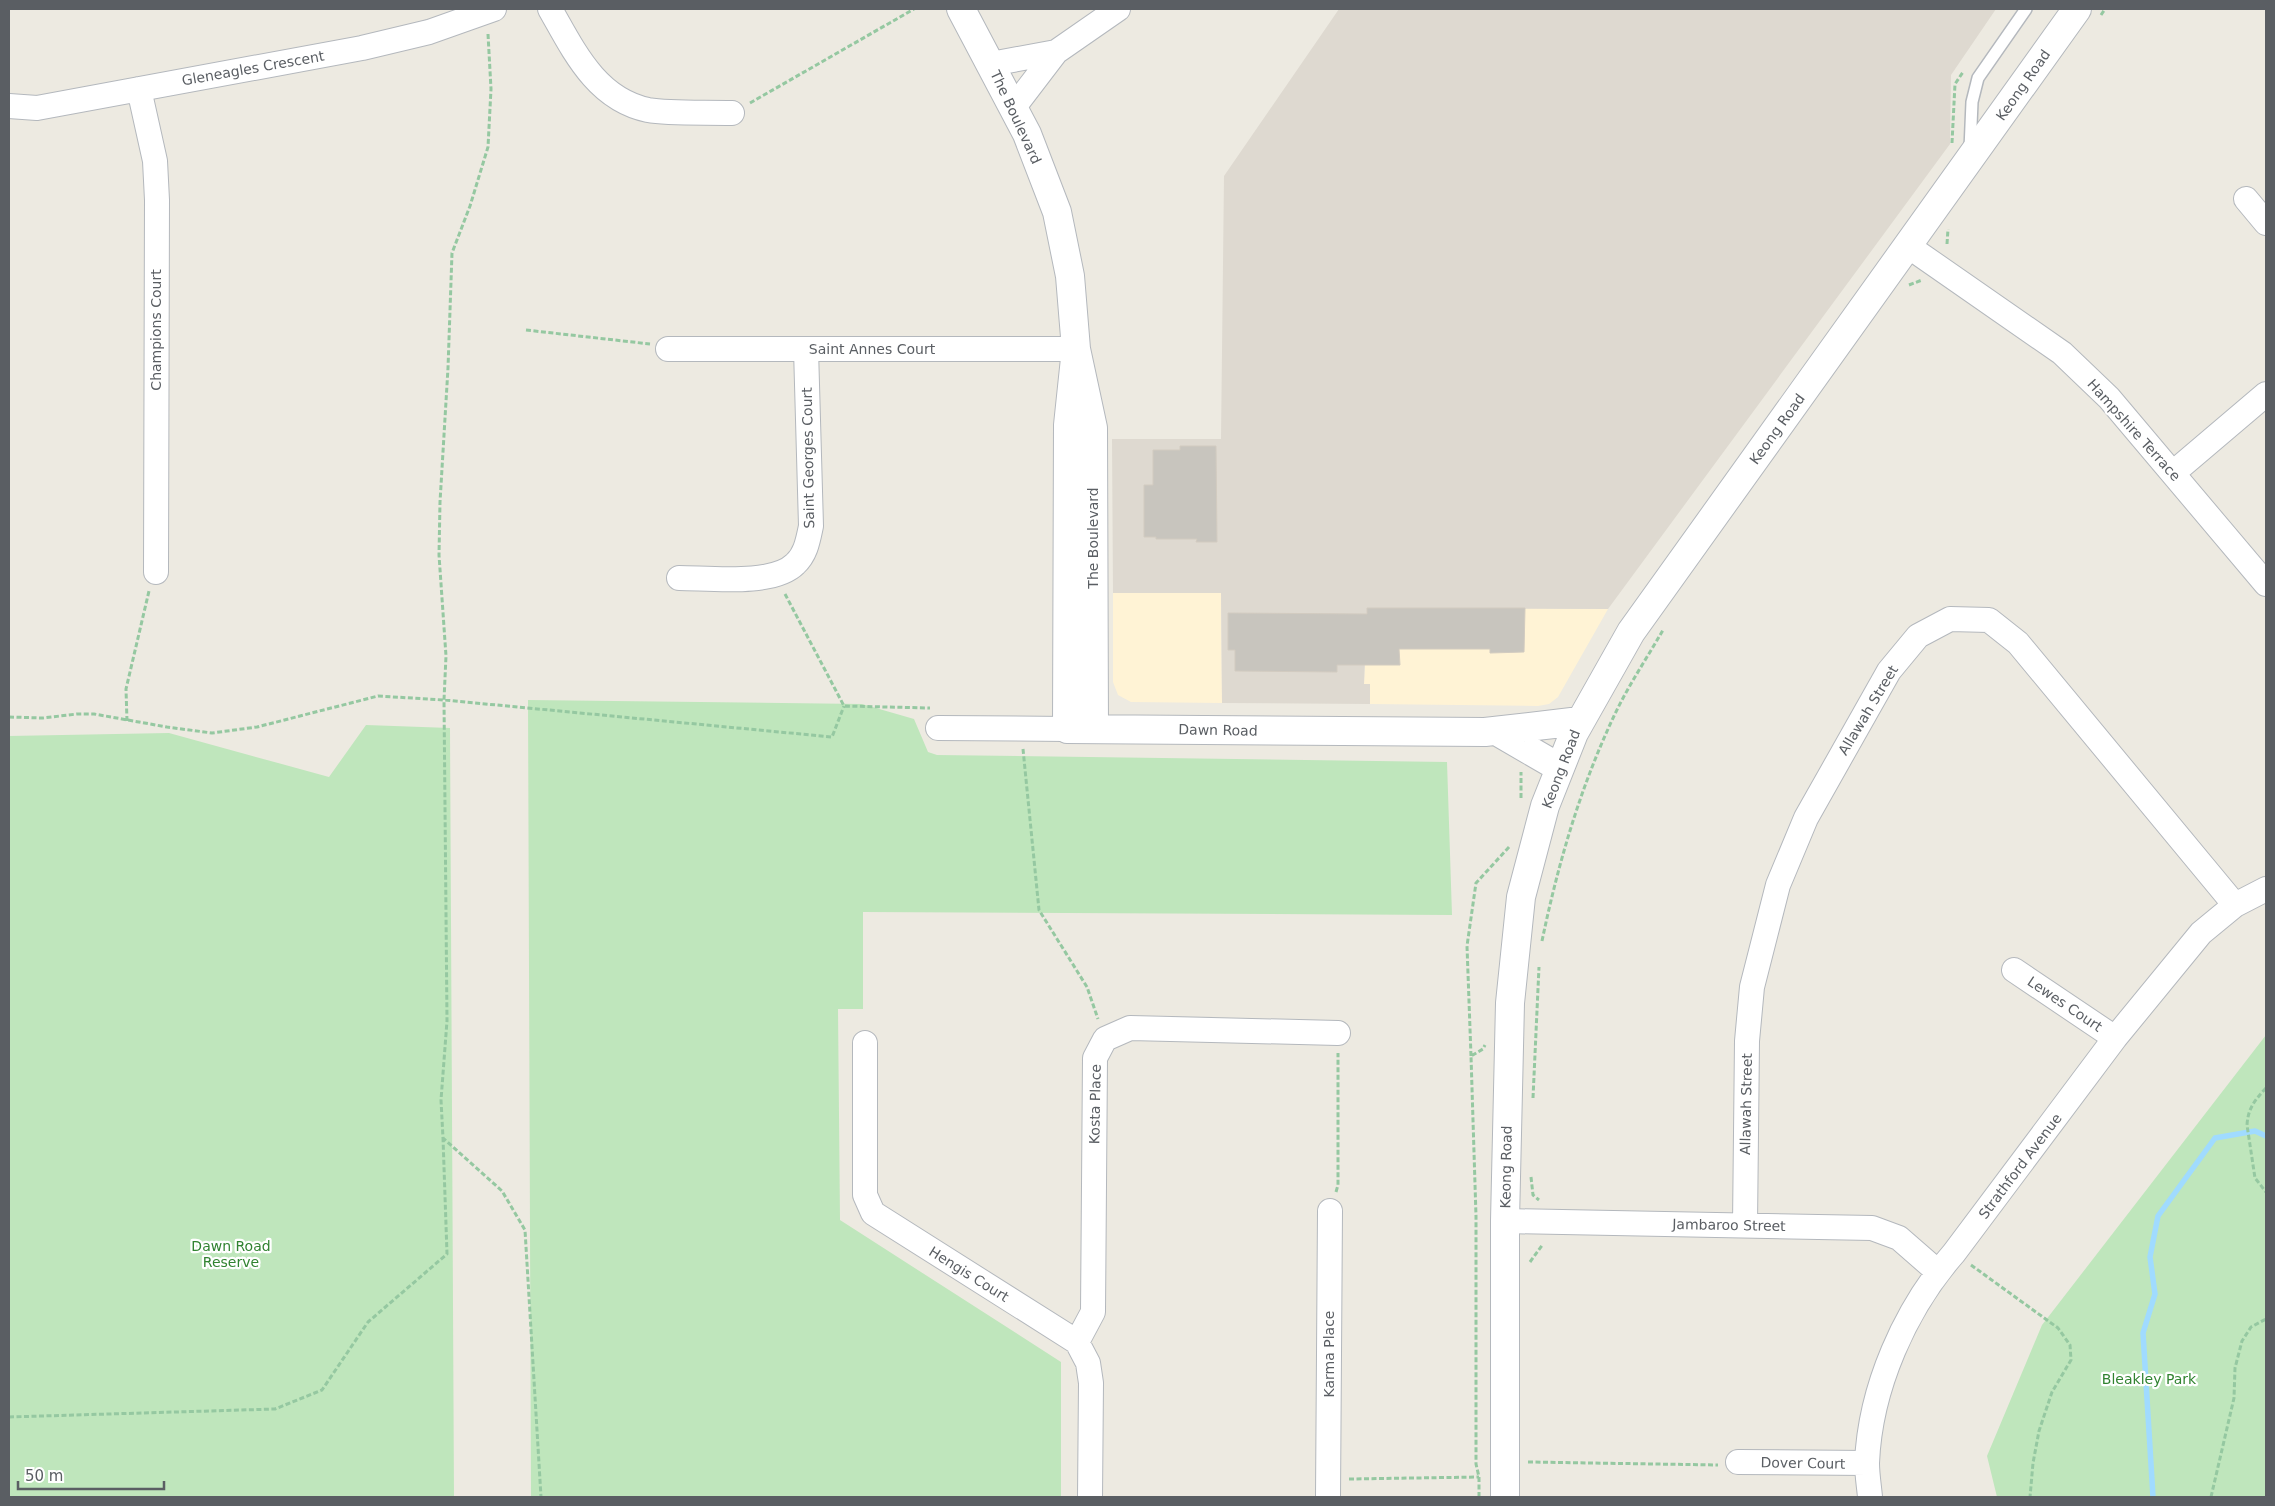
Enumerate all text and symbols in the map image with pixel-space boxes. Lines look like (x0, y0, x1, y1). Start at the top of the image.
street label: Keong Road (1993, 46, 2053, 124)
street label: Gleneagles Crescent (181, 47, 326, 88)
street label: The Boulevard (987, 67, 1045, 166)
street label: Champions Court (148, 269, 164, 391)
street label: Saint Annes Court (809, 341, 936, 357)
street label: Hampshire Terrace (2084, 376, 2184, 484)
street label: Saint Georges Court (799, 387, 817, 529)
street label: Keong Road (1746, 391, 1808, 467)
street label: The Boulevard (1085, 487, 1101, 590)
street label: Allawah Street (1835, 662, 1901, 758)
street label: Dawn Road (1178, 721, 1258, 739)
street label: Keong Road (1539, 727, 1583, 811)
street label: Lewes Court (2025, 973, 2106, 1035)
street label: Allawah Street (1737, 1052, 1755, 1155)
street label: Kosta Place (1086, 1064, 1104, 1144)
street label: Strathford Avenue (1975, 1110, 2065, 1222)
street label: Keong Road (1497, 1125, 1515, 1209)
street label: Jambaroo Street (1671, 1216, 1786, 1234)
park label: Dawn Road Reserve (191, 1238, 271, 1270)
street label: Hengis Court (926, 1243, 1012, 1305)
street label: Karma Place (1321, 1311, 1337, 1397)
park label: Bleakley Park (2102, 1371, 2197, 1387)
street label: Dover Court (1760, 1454, 1846, 1472)
scale bar (18, 1458, 164, 1490)
text: 50 m (25, 1467, 63, 1485)

